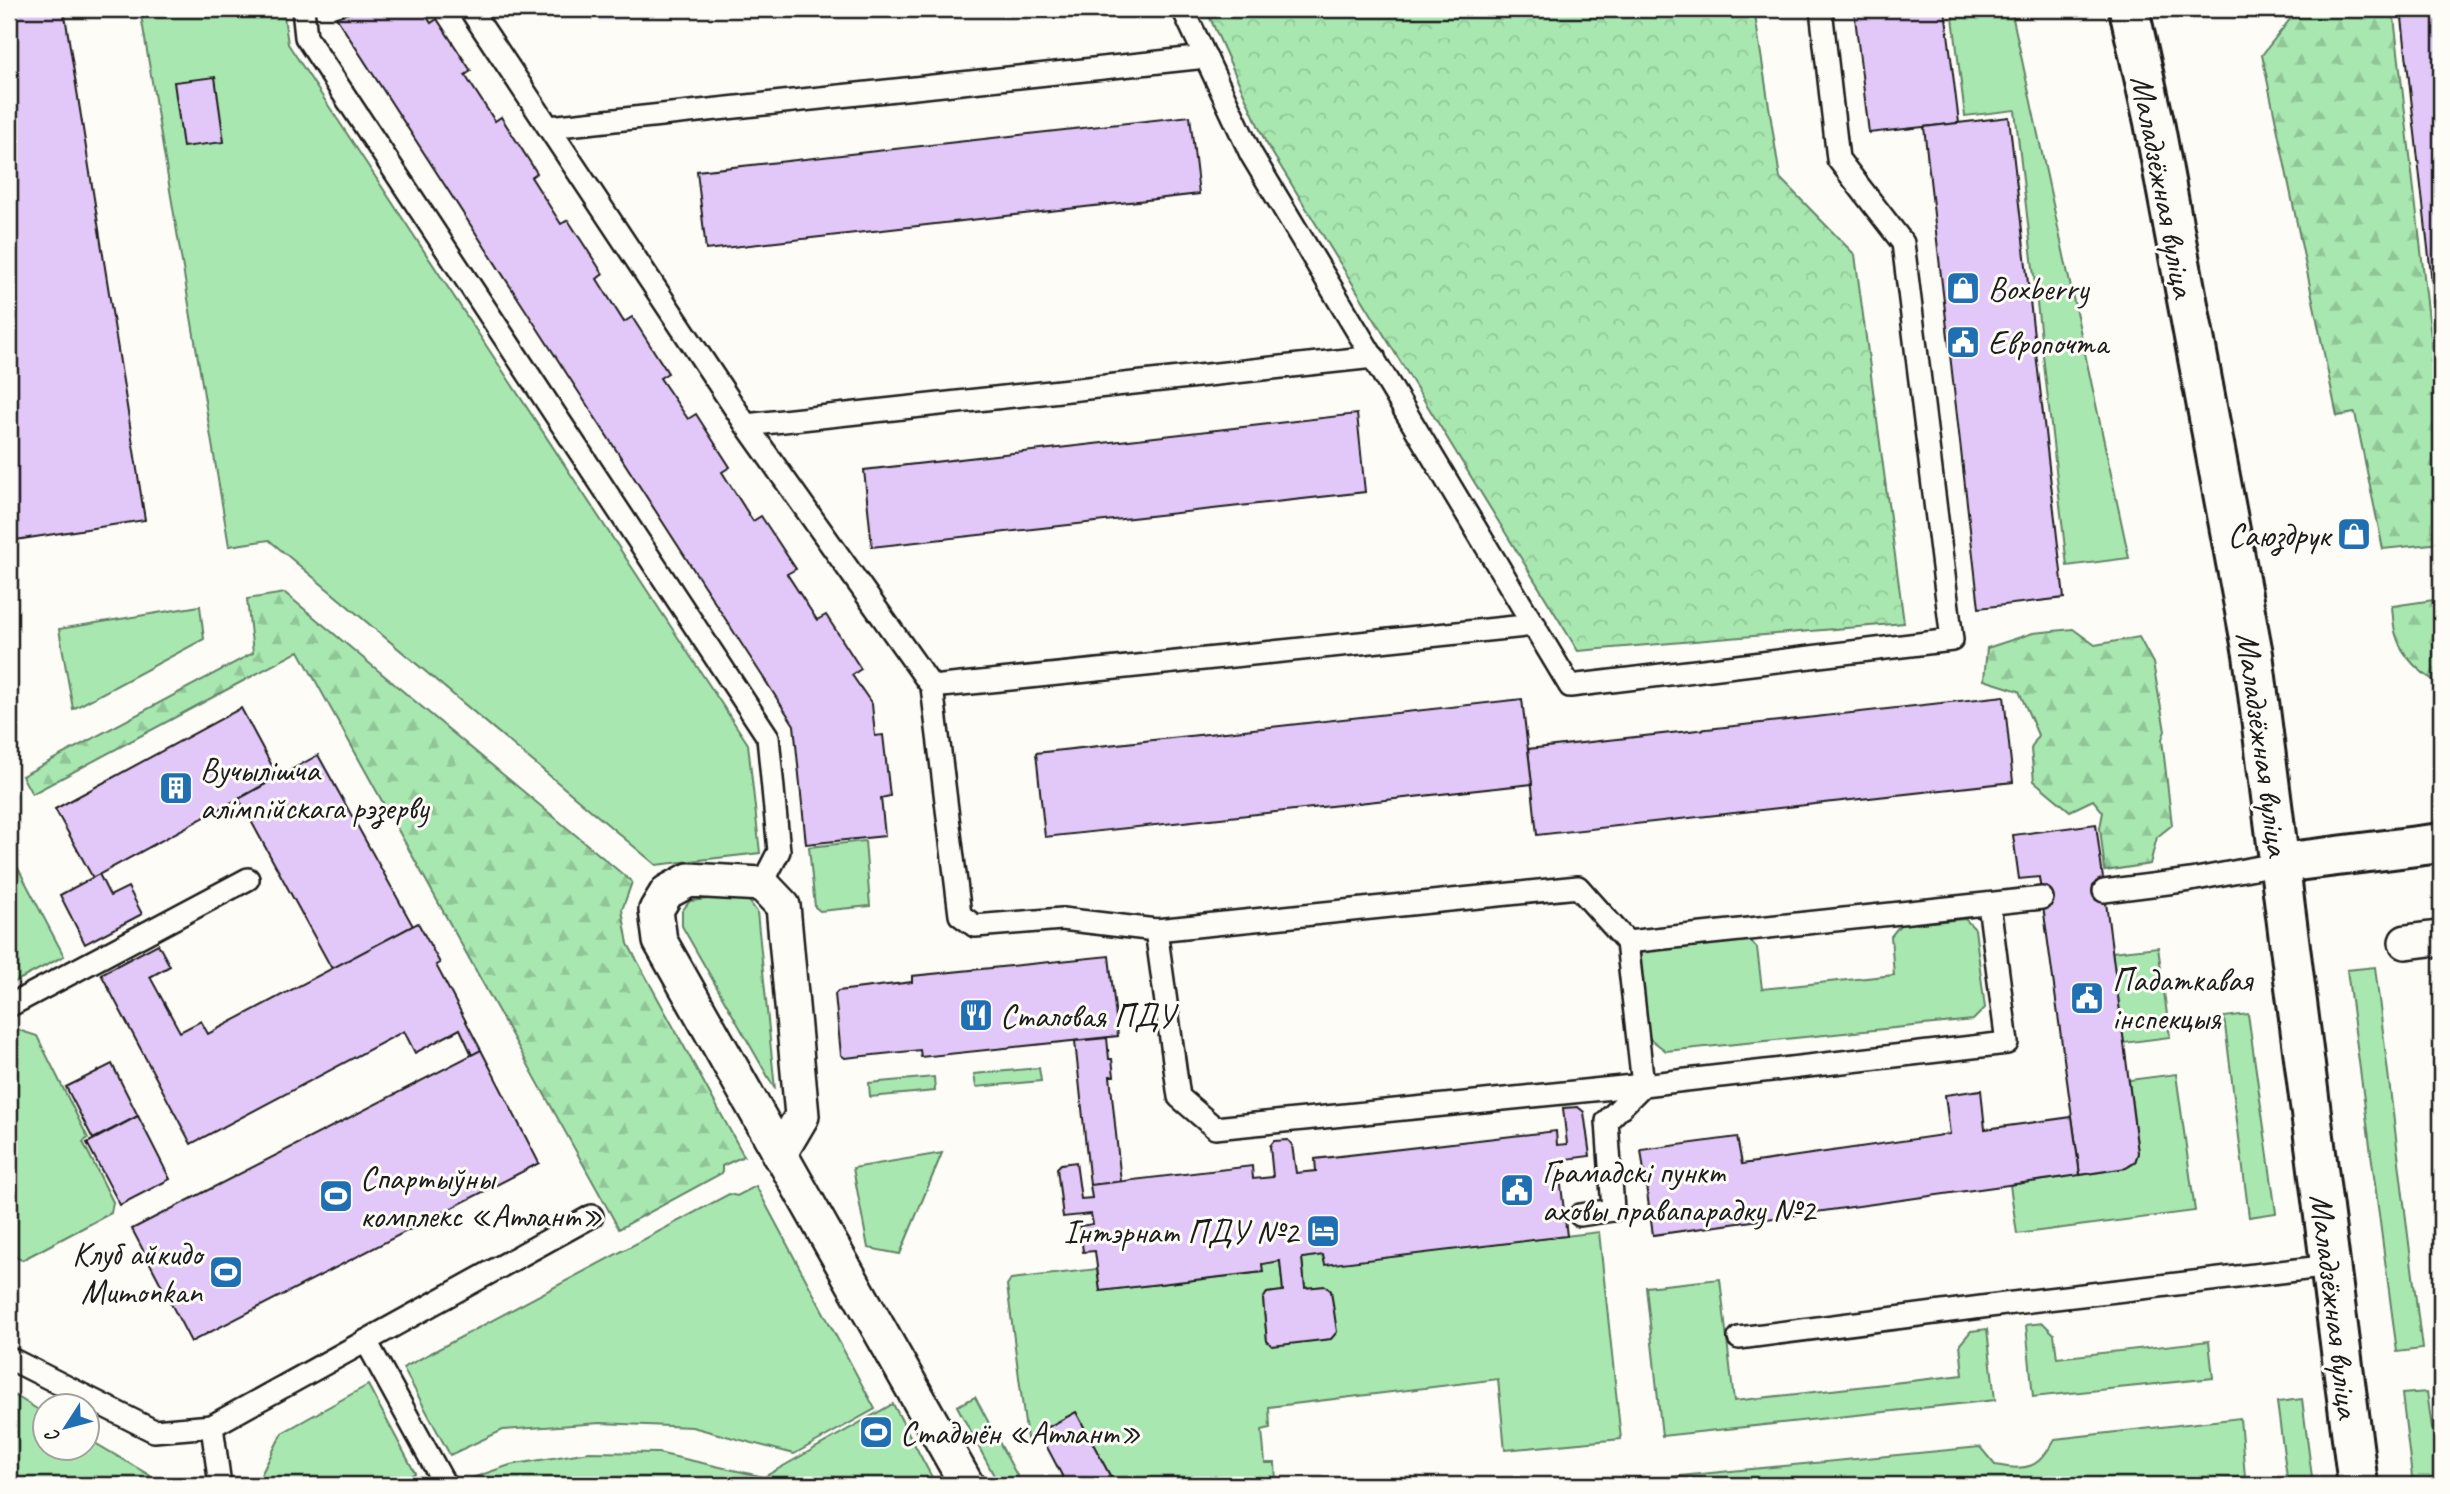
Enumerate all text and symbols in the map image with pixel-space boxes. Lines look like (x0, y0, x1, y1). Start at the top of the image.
street label: Маладзёжная вуліца (2121, 72, 2206, 303)
place label: Boxberry (1988, 268, 2091, 310)
shop icon: Boxberry (1944, 269, 1982, 307)
place label: Европочта (1988, 322, 2110, 364)
public building icon: Европочта (1944, 323, 1982, 361)
place label: Саюздрук (2228, 514, 2333, 556)
shop icon: Саюздрук (2335, 515, 2373, 553)
street label: Маладзёжная вуліца (2227, 630, 2300, 861)
place label: Вучылішча алімпійскага рэзерву (200, 749, 431, 829)
building icon: Вучылішча алімпійскага рэзерву (157, 769, 195, 807)
place label: Падаткавая інспекцыя (2112, 959, 2254, 1039)
public building icon: Падаткавая інспекцыя (2068, 979, 2106, 1017)
place label: Сталовая ПДУ (1000, 995, 1180, 1037)
restaurant icon: Сталовая ПДУ (957, 996, 995, 1034)
place label: Грамадскі пункт аховы правапарадку №2 (1542, 1151, 1818, 1231)
place label: Спартыўны комплекс «Атлант» (360, 1157, 603, 1237)
public building icon: Грамадскі пункт аховы правапарадку №2 (1498, 1171, 1536, 1209)
sports icon: Спартыўны комплекс «Атлант» (317, 1177, 355, 1215)
street label: Маладзёжная вуліца (2300, 1192, 2370, 1423)
place label: Інтэрнат ПДУ №2 (1064, 1211, 1301, 1253)
hotel icon: Інтэрнат ПДУ №2 (1304, 1212, 1342, 1250)
place label: Клуб айкидо Mumonkan (72, 1233, 205, 1313)
sports icon: Клуб айкидо Mumonkan (207, 1253, 245, 1291)
north arrow (32, 1392, 102, 1462)
place label: Стадыён «Атлант» (900, 1412, 1141, 1454)
sports icon: Стадыён «Атлант» (857, 1413, 895, 1451)
text: С (39, 1423, 66, 1447)

